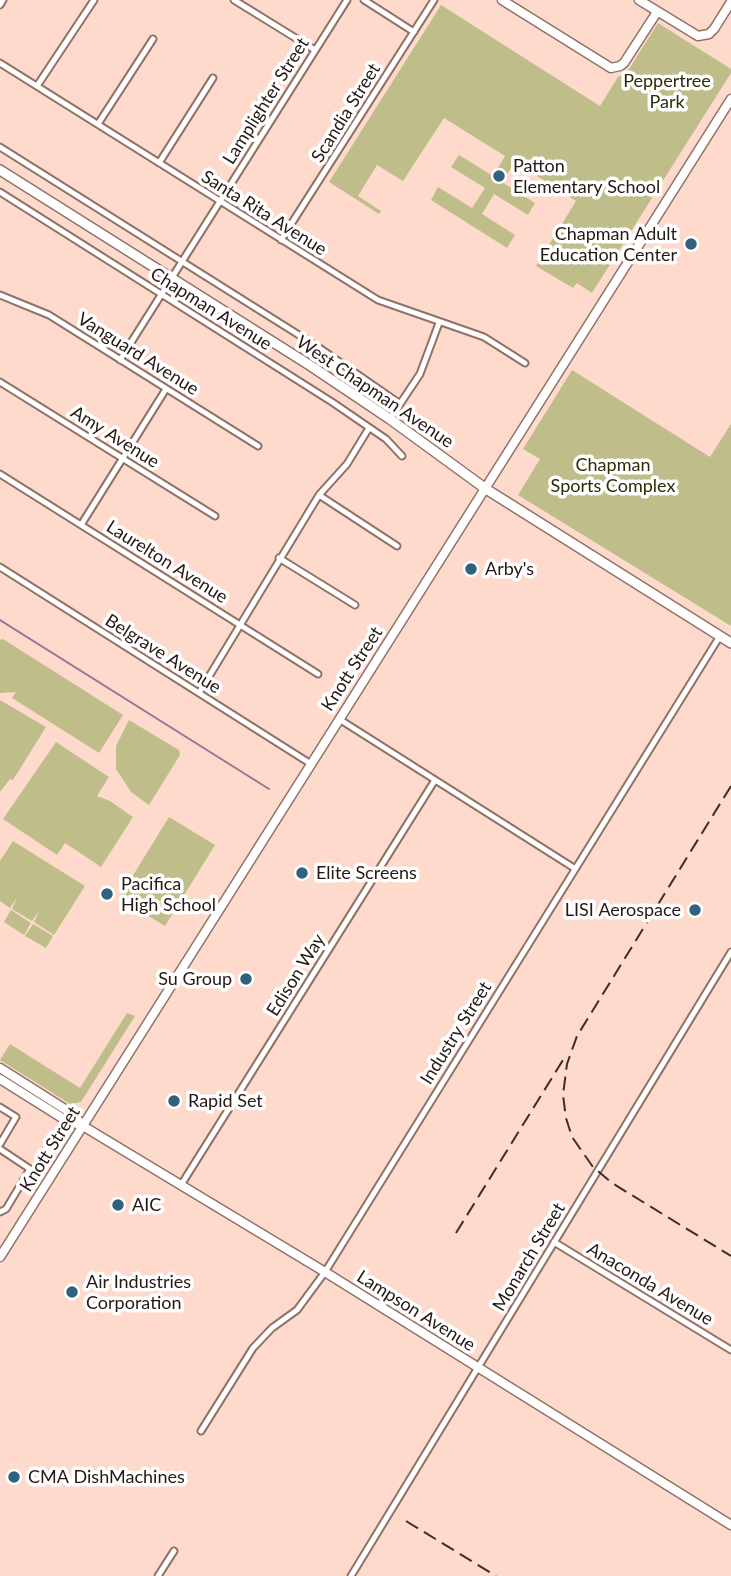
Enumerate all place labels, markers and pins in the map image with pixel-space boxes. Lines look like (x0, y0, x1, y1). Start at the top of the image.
place label: Patton Elementary School (513, 155, 660, 198)
marker: Patton Elementary School (491, 168, 507, 184)
place label: Chapman Adult Education Center (540, 223, 677, 266)
marker: Chapman Adult Education Center (683, 236, 699, 252)
place label: Arby's (485, 558, 534, 580)
marker: Arby's (463, 561, 479, 577)
place label: Elite Screens (316, 862, 417, 884)
marker: Elite Screens (294, 865, 310, 881)
place label: Pacifica High School (121, 873, 216, 916)
marker: Pacifica High School (99, 886, 115, 902)
place label: LISI Aerospace (565, 899, 681, 921)
marker: LISI Aerospace (687, 902, 703, 918)
place label: Su Group (158, 968, 232, 990)
marker: Su Group (238, 971, 254, 987)
place label: Rapid Set (188, 1090, 263, 1112)
marker: Rapid Set (166, 1093, 182, 1109)
place label: AIC (132, 1194, 161, 1216)
marker: AIC (110, 1197, 126, 1213)
place label: Air Industries Corporation (86, 1271, 191, 1314)
marker: Air Industries Corporation (64, 1284, 80, 1300)
place label: CMA DishMachines (28, 1466, 185, 1488)
marker: CMA DishMachines (6, 1469, 22, 1485)

